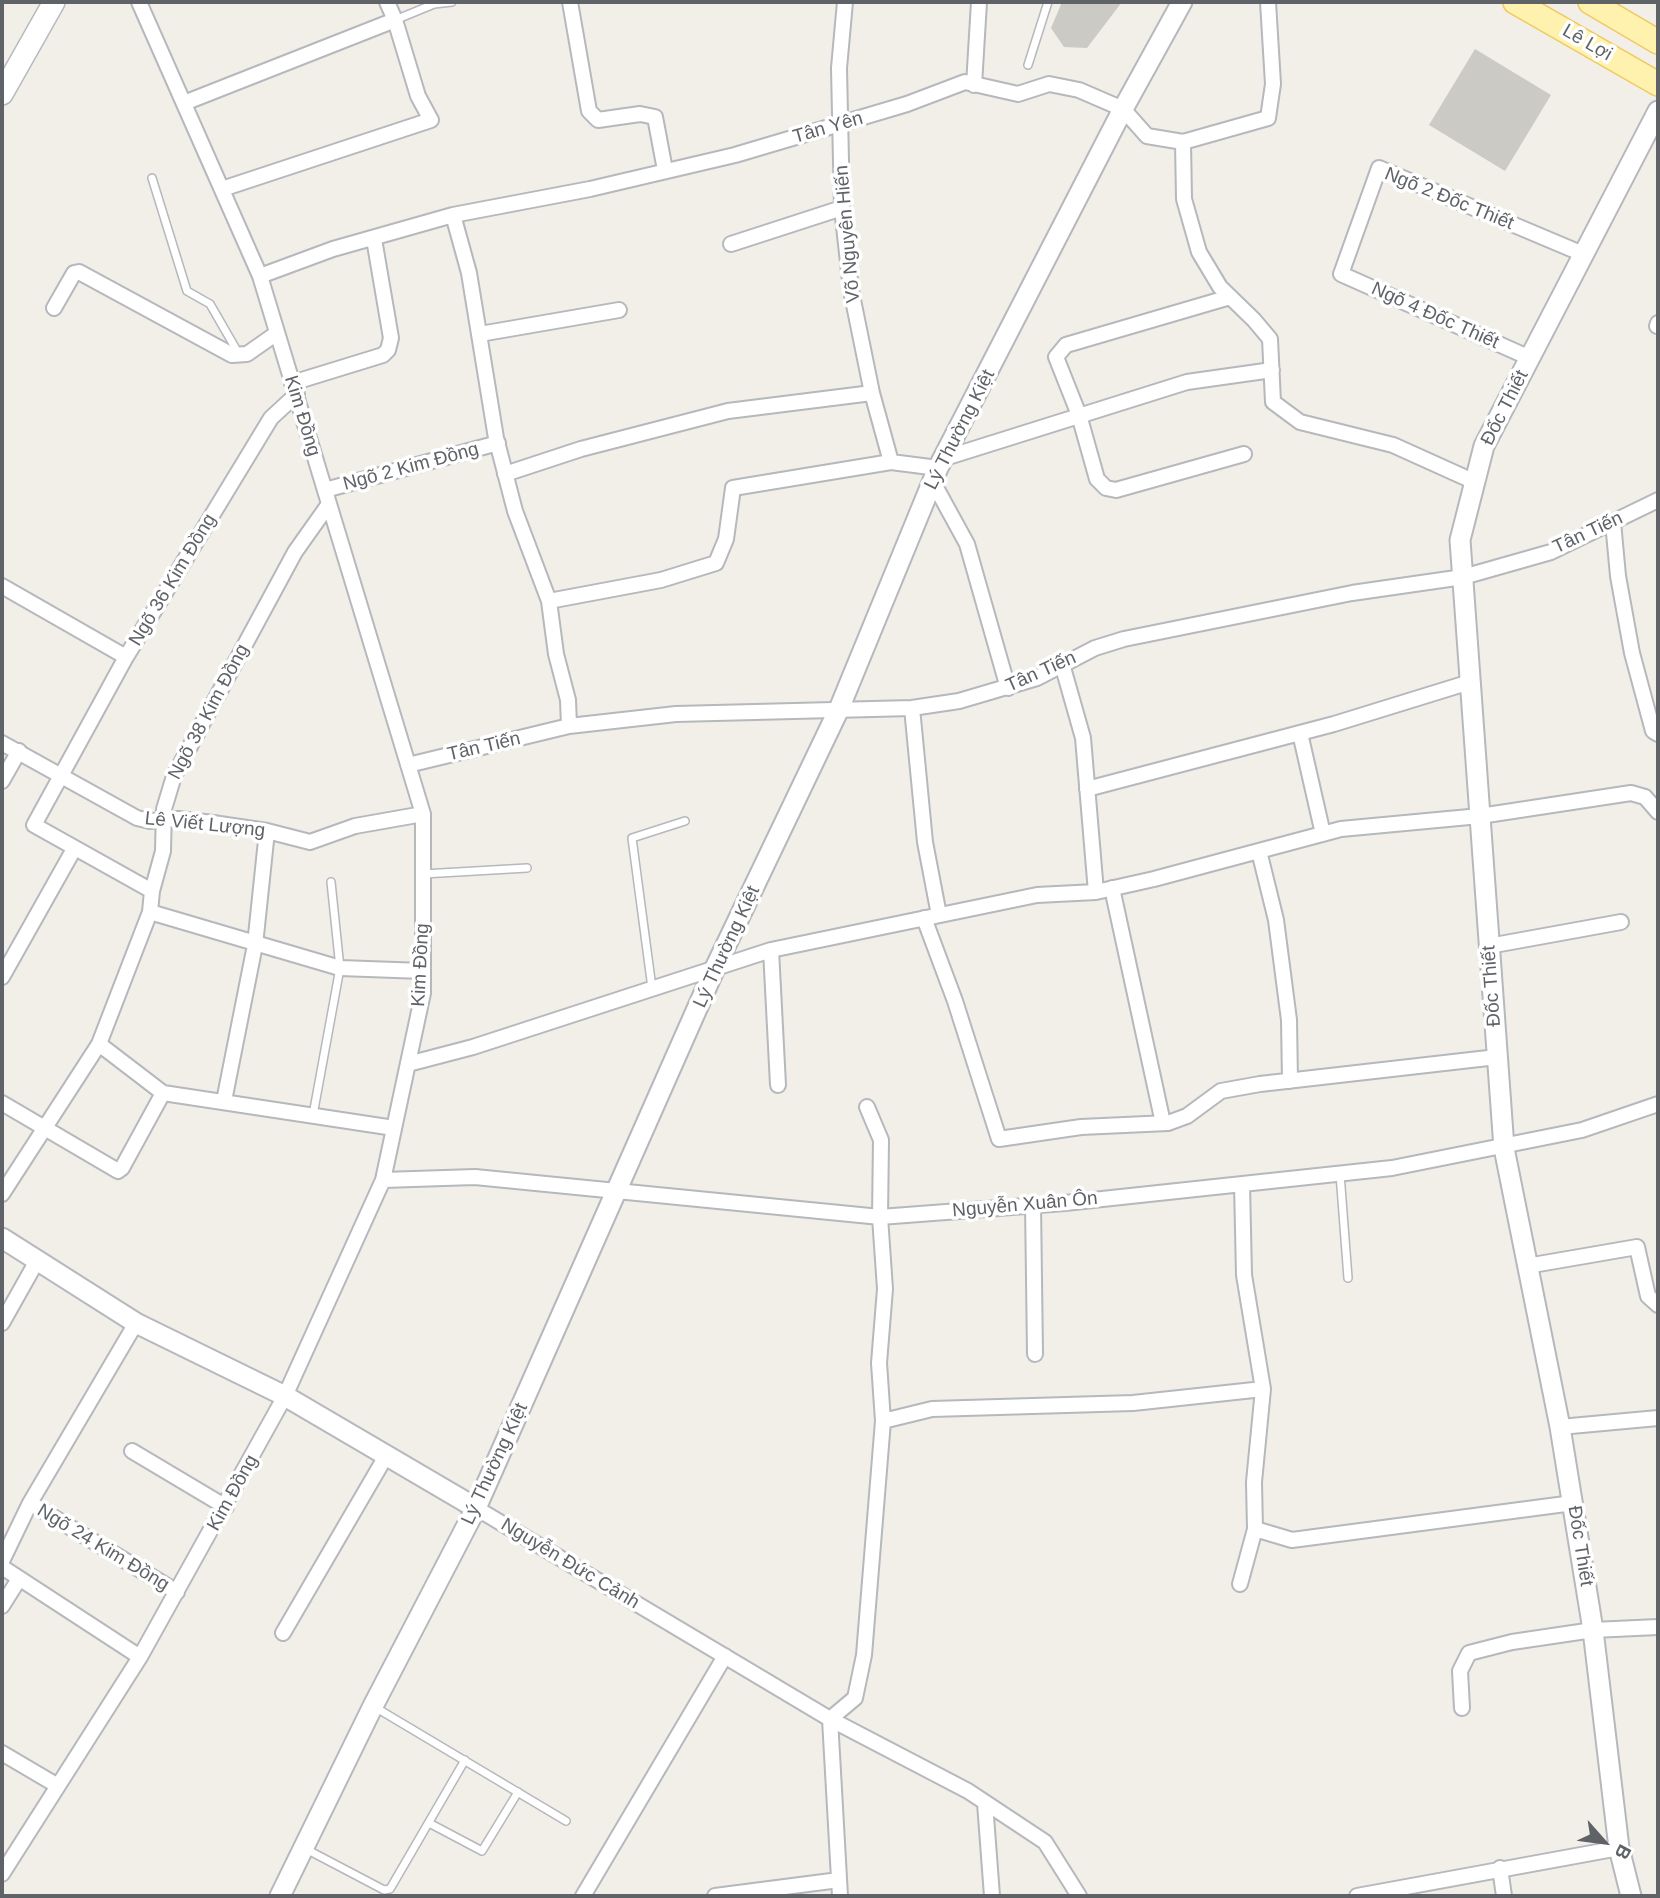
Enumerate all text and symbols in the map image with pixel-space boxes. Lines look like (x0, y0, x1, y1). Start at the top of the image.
street label: Lê Lợi (1558, 20, 1616, 66)
street label: Tân Yên (790, 107, 866, 149)
street label: Ngõ 2 Đốc Thiết (1381, 163, 1517, 235)
street label: Võ Nguyên Hiến (831, 164, 865, 304)
street label: Ngõ 4 Đốc Thiết (1368, 278, 1502, 354)
street label: Lý Thường Kiệt (920, 366, 1000, 494)
street label: Đốc Thiết (1476, 367, 1534, 449)
street label: Kim Đồng (279, 373, 325, 459)
street label: Ngõ 2 Kim Đồng (341, 438, 481, 496)
street label: Tân Tiến (1550, 507, 1626, 559)
street label: Ngõ 36 Kim Đồng (125, 510, 221, 650)
street label: Ngõ 38 Kim Đồng (164, 640, 254, 784)
street label: Tân Tiến (1002, 646, 1080, 698)
street label: Tân Tiến (445, 728, 523, 766)
street label: Lê Viết Lượng (144, 807, 266, 843)
street label: Lý Thường Kiệt (689, 882, 765, 1012)
street label: Kim Đồng (407, 923, 435, 1007)
street label: Đốc Thiết (1478, 945, 1506, 1027)
street label: Nguyễn Xuân Ôn (951, 1187, 1099, 1223)
street label: Lý Thường Kiệt (457, 1399, 533, 1529)
street label: Kim Đồng (203, 1451, 263, 1535)
street label: Ngõ 24 Kim Đồng (33, 1500, 173, 1596)
street label: Đốc Thiết (1562, 1504, 1598, 1588)
street label: Nguyễn Đức Cảnh (497, 1514, 643, 1614)
north arrow (1569, 1807, 1639, 1877)
text: B (1610, 1841, 1635, 1863)

